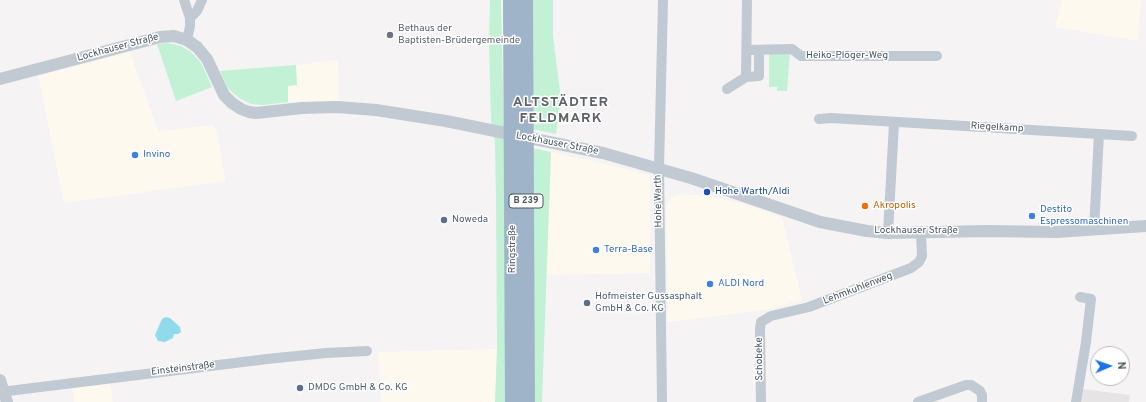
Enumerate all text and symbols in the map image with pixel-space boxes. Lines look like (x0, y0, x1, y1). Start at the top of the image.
place label: Bethaus der Baptisten-Brüdergemeinde (398, 23, 520, 46)
marker: Bethaus der Baptisten-Brüdergemeinde (385, 30, 395, 40)
street label: Lockhauser Straße (76, 31, 160, 65)
street label: Heiko-Plöger-Weg (806, 50, 888, 62)
district label: ALTSTÄDTER FELDMARK (513, 95, 609, 128)
street label: Riegelkamp (970, 121, 1024, 135)
street label: Lockhauser Straße (515, 130, 599, 158)
place label: Invino (143, 149, 170, 161)
marker: Invino (130, 150, 140, 160)
street label: Hohe Warth (653, 174, 665, 228)
place label: Hohe Warth/Aldi (715, 186, 790, 198)
marker: Hohe Warth/Aldi (702, 187, 712, 197)
road number: B 239 (509, 194, 543, 208)
place label: Akropolis (873, 200, 916, 212)
marker: Akropolis (860, 201, 870, 211)
place label: Destito Espressomaschinen (1040, 204, 1128, 228)
marker: Destito Espressomaschinen (1027, 211, 1037, 221)
place label: Noweda (452, 214, 488, 226)
marker: Noweda (439, 215, 449, 225)
street label: Ringstraße (507, 225, 519, 273)
street label: Lockhauser Straße (874, 225, 958, 237)
place label: Terra-Base (604, 244, 653, 256)
marker: Terra-Base (591, 245, 601, 255)
street label: Lehmkuhlenweg (822, 270, 894, 308)
place label: ALDI Nord (718, 278, 764, 290)
marker: ALDI Nord (705, 279, 715, 289)
place label: Hofmeister Gussasphalt GmbH & Co. KG (595, 291, 702, 314)
marker: Hofmeister Gussasphalt GmbH & Co. KG (582, 298, 592, 308)
street label: Schobeke (754, 337, 766, 381)
north arrow (1090, 346, 1130, 386)
street label: Einsteinstraße (151, 359, 215, 379)
text: N (1114, 361, 1128, 370)
place label: DMDG GmbH & Co. KG (308, 382, 408, 394)
marker: DMDG GmbH & Co. KG (295, 383, 305, 393)

